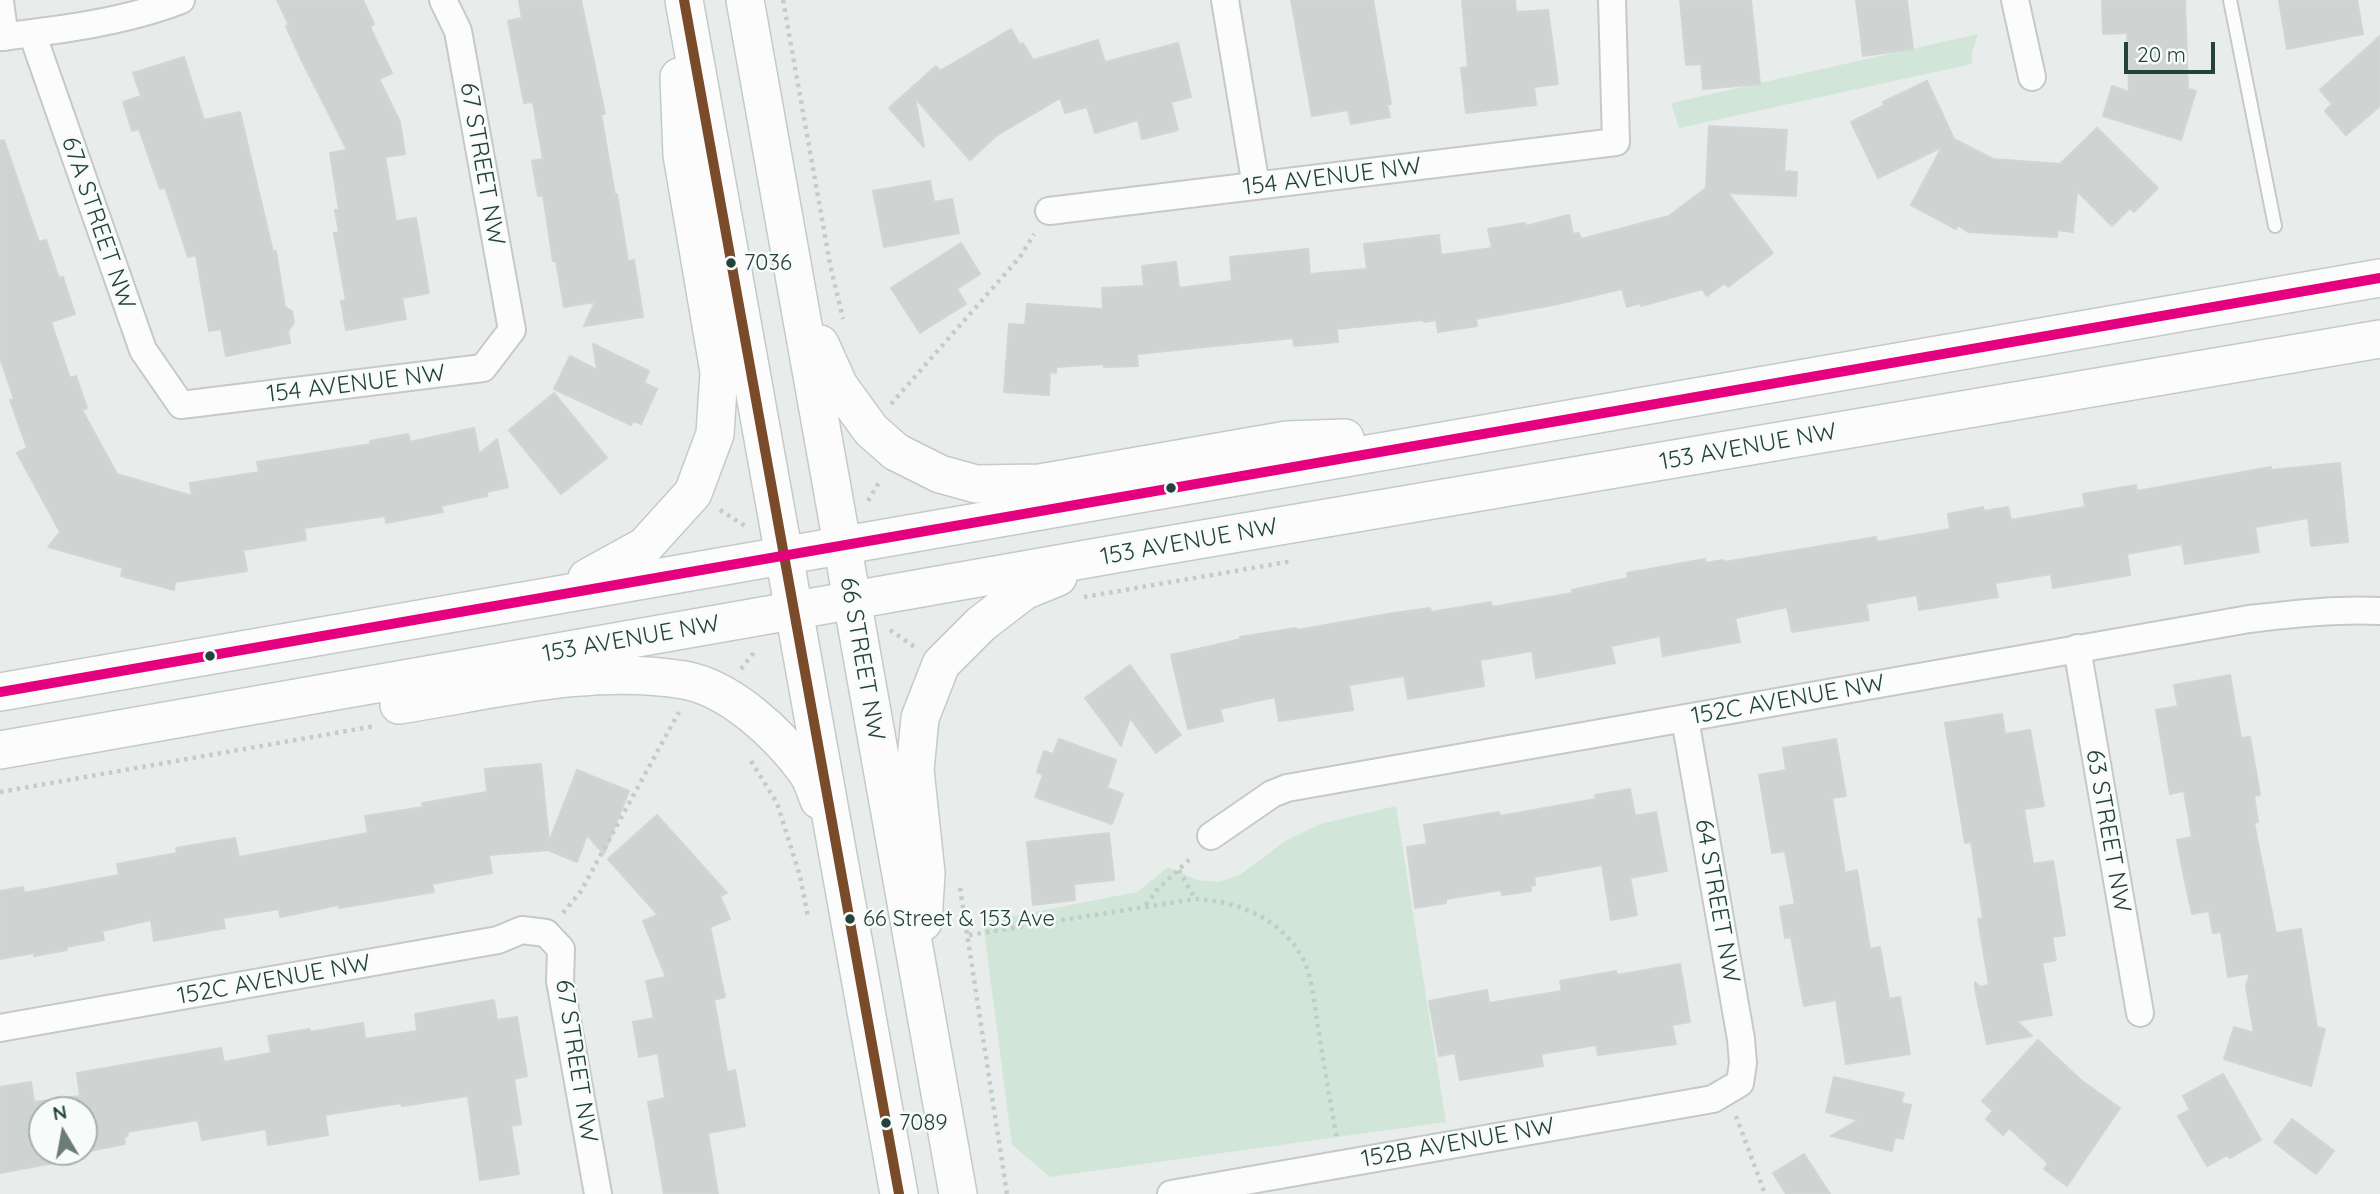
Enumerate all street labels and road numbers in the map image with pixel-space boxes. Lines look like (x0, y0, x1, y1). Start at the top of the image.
street label: 67 STREET NW (454, 80, 510, 248)
street label: 67A STREET NW (55, 133, 141, 313)
street label: 154 AVENUE NW (1241, 152, 1423, 202)
street label: 154 AVENUE NW (265, 359, 447, 409)
street label: 153 AVENUE NW (1657, 417, 1839, 477)
street label: 153 AVENUE NW (1098, 512, 1280, 572)
street label: 66 STREET NW (833, 575, 891, 743)
street label: 153 AVENUE NW (540, 609, 722, 669)
street label: 152C AVENUE NW (1689, 669, 1887, 731)
street label: 63 STREET NW (2079, 747, 2137, 915)
street label: 64 STREET NW (1688, 817, 1746, 985)
street label: 152C AVENUE NW (175, 949, 373, 1011)
street label: 67 STREET NW (549, 977, 603, 1145)
street label: 152B AVENUE NW (1359, 1112, 1557, 1174)

